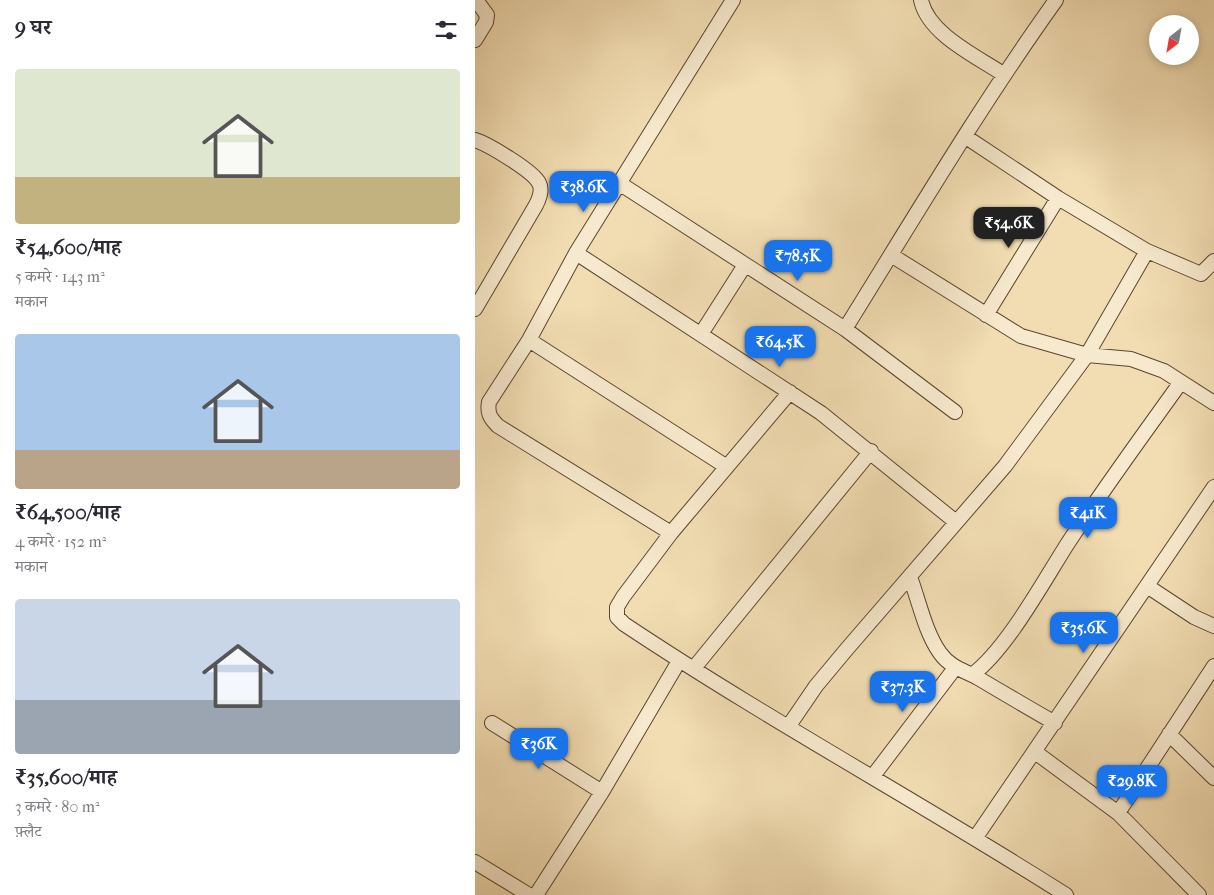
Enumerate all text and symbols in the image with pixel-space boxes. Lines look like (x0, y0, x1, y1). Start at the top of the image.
text: 9 घर (15, 15, 51, 39)
north arrow (1149, 15, 1199, 65)
map controls (1149, 15, 1199, 65)
icon: filters (432, 16, 460, 44)
icon: home (193, 101, 283, 191)
pin: ₹38.6K (543, 170, 625, 213)
text: ₹38.6K (560, 177, 608, 196)
pin: ₹54.6K (968, 206, 1050, 249)
text: ₹54.6K (984, 213, 1034, 232)
text: ₹54,600/माह (15, 235, 121, 259)
pin: ₹78.5K (757, 240, 839, 282)
text: ₹78.5K (775, 246, 821, 265)
text: 5 कमरे · 143 m² (15, 267, 105, 286)
text: मकान (15, 292, 47, 311)
pin: ₹64.5K (739, 326, 821, 368)
text: ₹64.5K (756, 332, 804, 351)
icon: home (193, 366, 283, 456)
pin: ₹41K (1058, 496, 1118, 539)
text: ₹64,500/माह (15, 500, 120, 524)
text: ₹41K (1070, 503, 1106, 522)
text: 4 कमरे · 152 m² (15, 532, 106, 551)
text: मकान (15, 557, 47, 576)
pin: ₹35.6K (1043, 612, 1125, 654)
text: ₹35.6K (1061, 618, 1107, 637)
icon: home (193, 631, 283, 721)
pin: ₹37.3K (862, 670, 944, 713)
text: ₹37.3K (881, 677, 925, 696)
pin: ₹36K (509, 728, 569, 770)
text: ₹36K (521, 734, 557, 753)
pin: ₹29.8K (1091, 764, 1173, 807)
text: ₹35,600/माह (15, 765, 117, 789)
text: ₹29.8K (1108, 771, 1156, 790)
text: 3 कमरे · 80 m² (15, 797, 99, 816)
text: फ़्लैट (15, 822, 42, 841)

